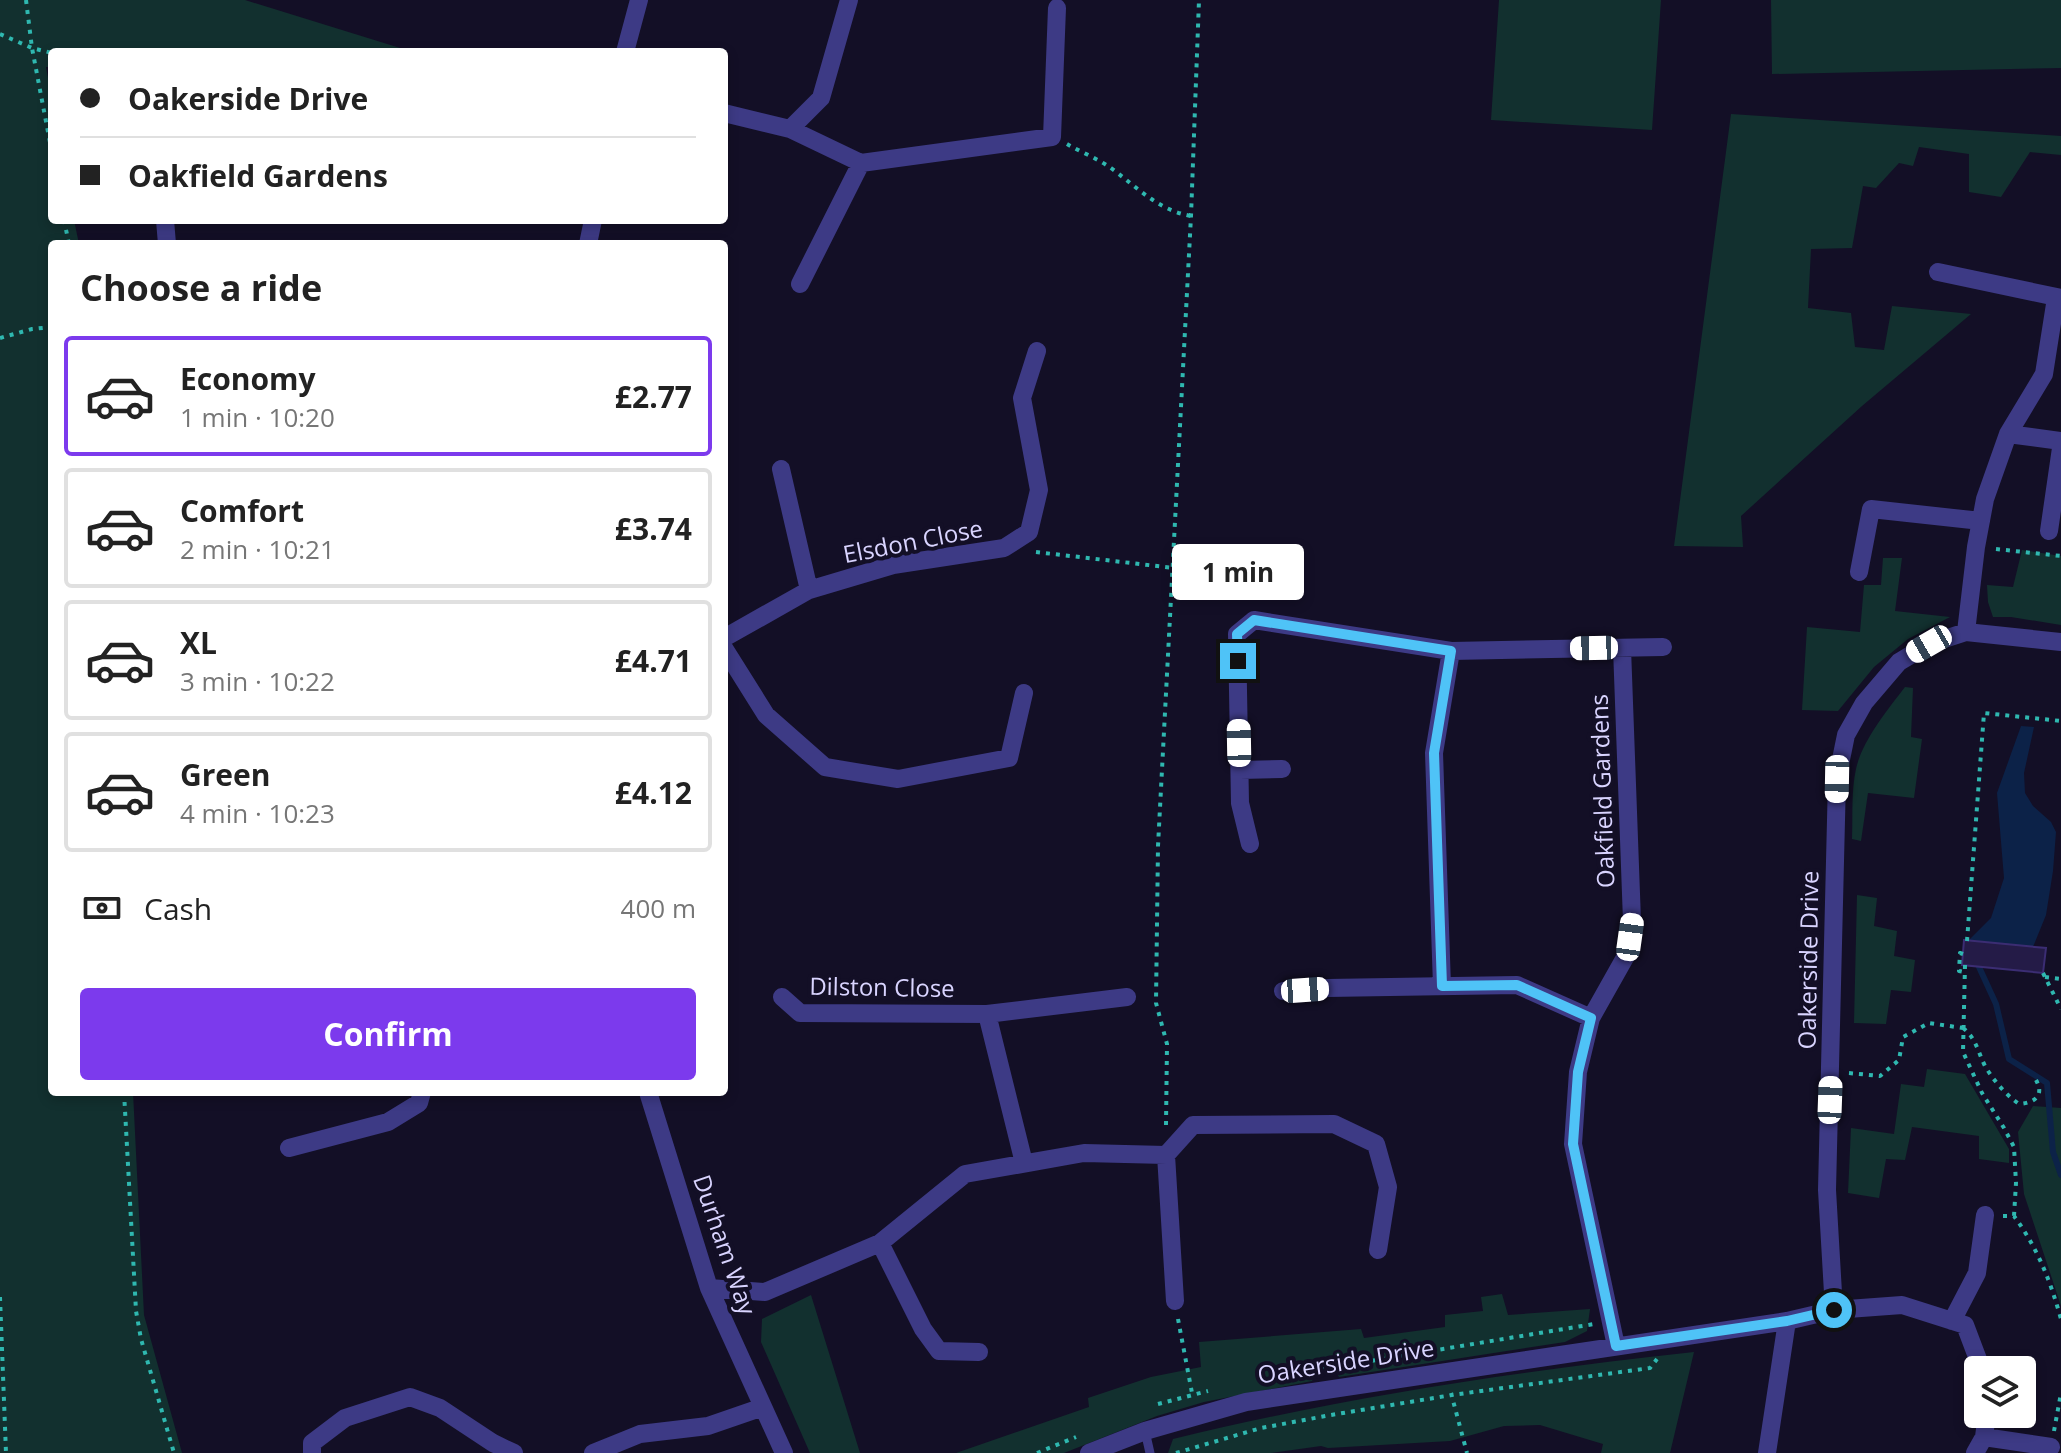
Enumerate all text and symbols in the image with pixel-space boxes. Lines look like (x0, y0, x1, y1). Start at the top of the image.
text: Oakerside Drive (128, 78, 368, 119)
text: Oakfield Gardens (128, 155, 388, 196)
text: Choose a ride (80, 263, 322, 312)
text: Economy (180, 358, 316, 399)
icon: car (84, 360, 156, 432)
text: £2.77 (615, 376, 692, 417)
text: 1 min · 10:20 (180, 399, 335, 435)
text: Comfort (180, 490, 304, 531)
icon: car (84, 492, 156, 564)
text: £3.74 (615, 508, 692, 549)
street label: Elsdon Close (840, 511, 985, 570)
text: 2 min · 10:21 (180, 531, 335, 567)
callout: 1 min (1172, 545, 1304, 601)
text: 1 min (1202, 554, 1274, 590)
text: XL (180, 622, 217, 663)
car (1902, 622, 1956, 666)
icon: car (84, 624, 156, 696)
car (1570, 636, 1618, 660)
text: £4.71 (615, 640, 692, 681)
route end (1220, 643, 1256, 679)
text: 3 min · 10:22 (180, 663, 335, 699)
street label: Oakfield Gardens (1582, 693, 1621, 889)
car (1227, 719, 1251, 767)
text: Green (180, 754, 271, 795)
car (1825, 755, 1849, 803)
icon: car (84, 756, 156, 828)
text: £4.12 (615, 772, 692, 813)
text: 4 min · 10:23 (180, 795, 335, 831)
street label: Oakerside Drive (1789, 870, 1826, 1050)
icon: cash (80, 886, 124, 930)
text: Cash (144, 888, 212, 929)
text: 400 m (621, 890, 696, 926)
car (1615, 912, 1645, 962)
street label: Dilston Close (809, 969, 955, 1004)
car (1280, 976, 1330, 1004)
button: Confirm (80, 988, 696, 1080)
car (1817, 1076, 1843, 1124)
street label: Durham Way (686, 1170, 765, 1320)
route start (1816, 1292, 1852, 1328)
street label: Oakerside Drive (1255, 1330, 1437, 1391)
map controls (1964, 1356, 2036, 1428)
button: layers (1964, 1356, 2036, 1428)

